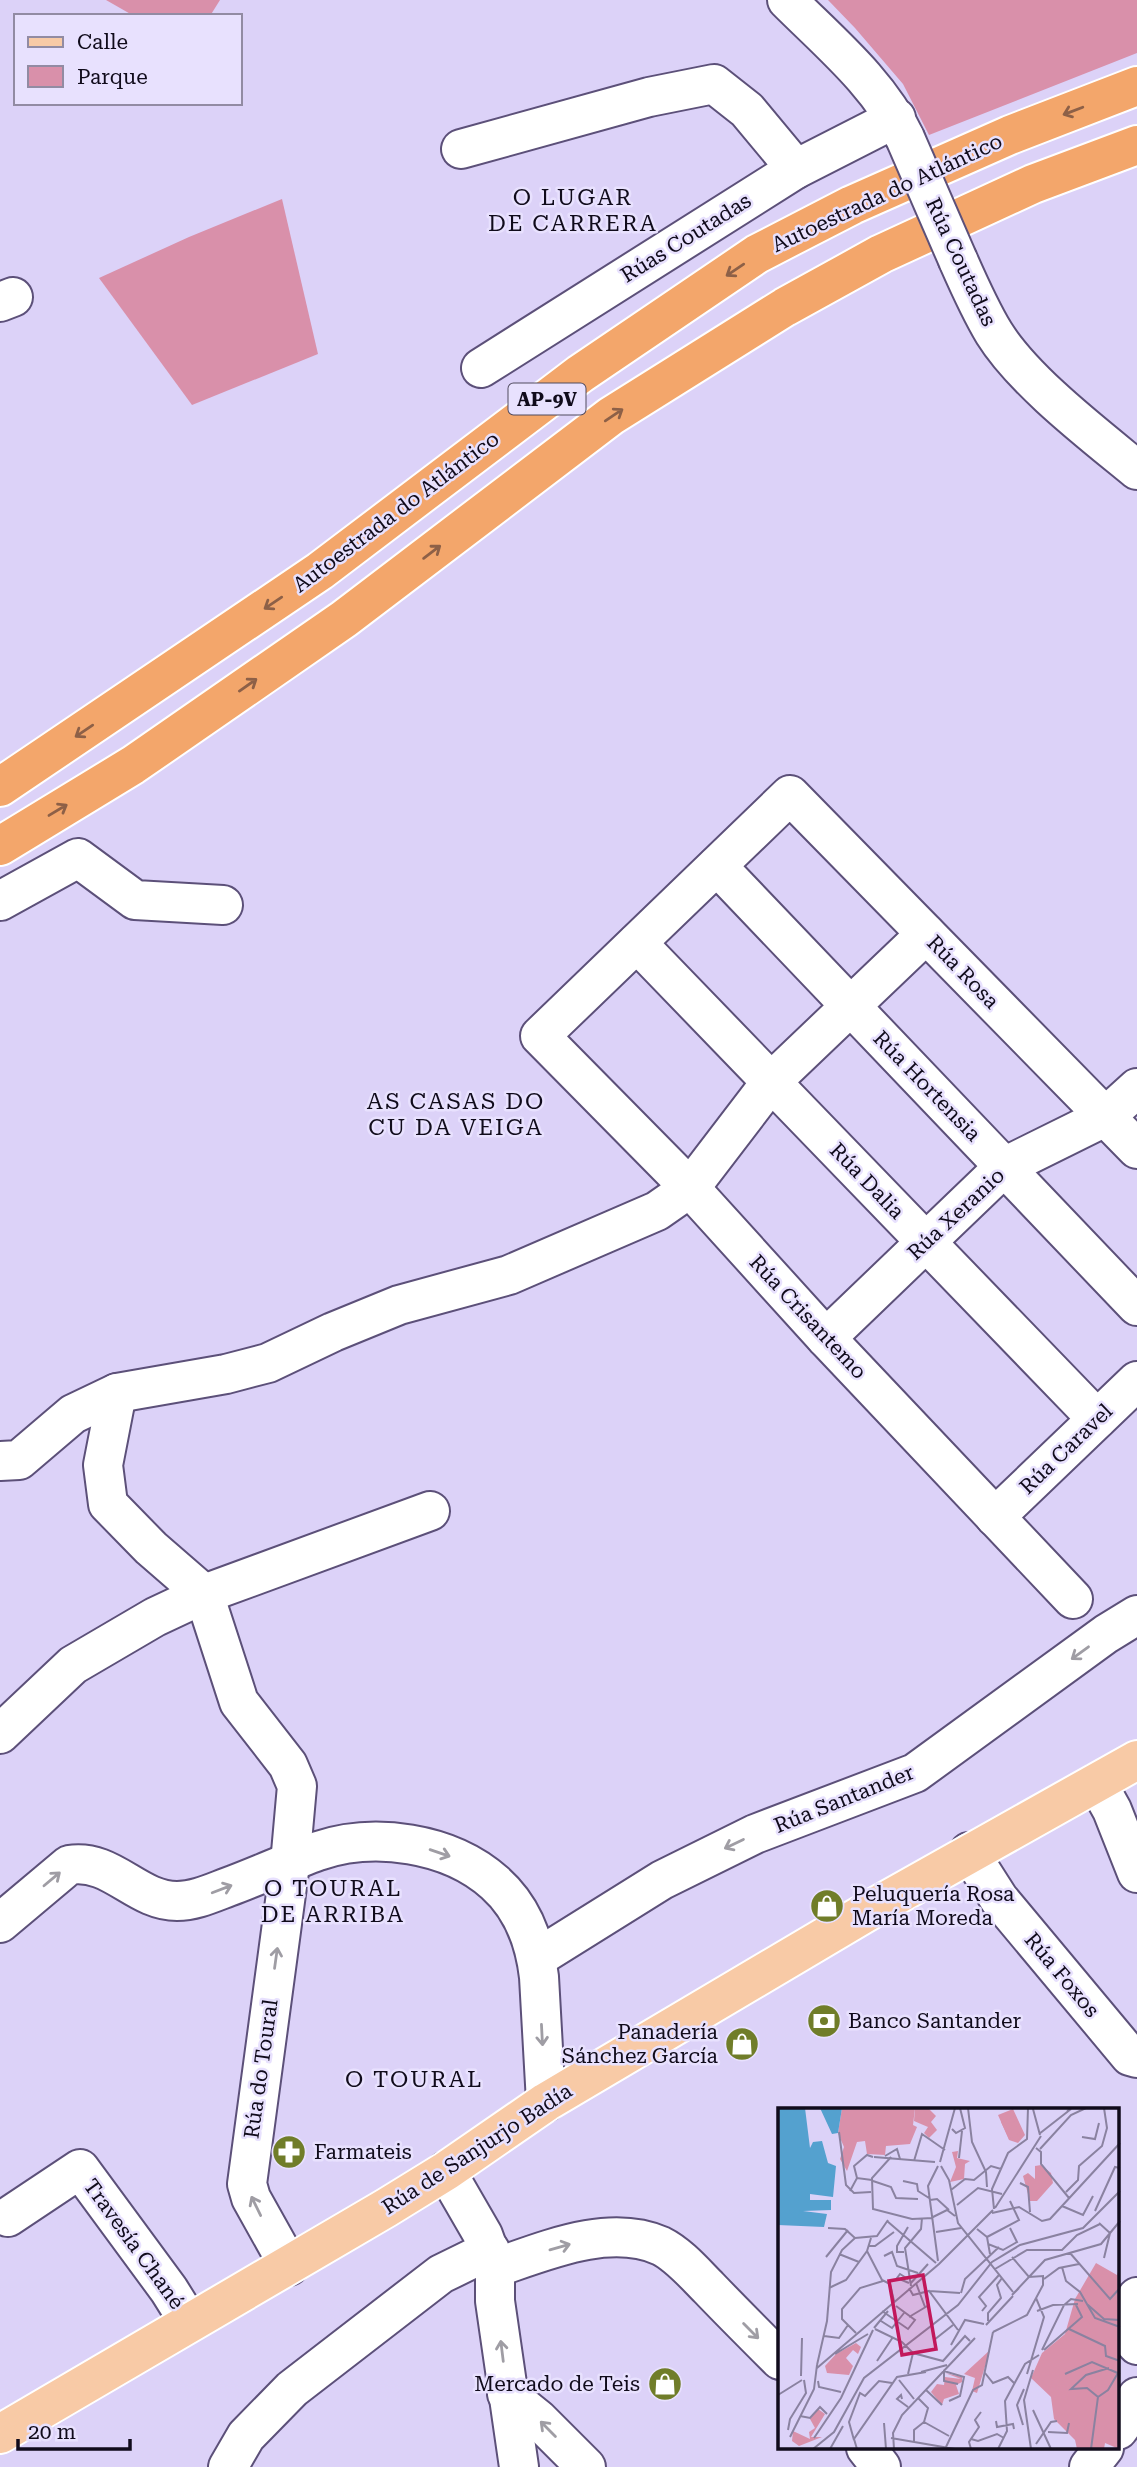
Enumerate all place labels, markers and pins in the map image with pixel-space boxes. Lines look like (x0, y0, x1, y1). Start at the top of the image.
place label: Peluquería Rosa María Moreda (852, 1882, 1015, 1930)
shop icon: Peluquería Rosa María Moreda (808, 1887, 846, 1925)
bank icon: Banco Santander (805, 2002, 843, 2040)
place label: Banco Santander (848, 2009, 1022, 2033)
place label: Panadería Sánchez García (562, 2020, 719, 2068)
shop icon: Panadería Sánchez García (723, 2025, 761, 2063)
pharmacy icon: Farmateis (270, 2133, 308, 2171)
place label: Farmateis (314, 2140, 412, 2164)
shop icon: Mercado de Teis (646, 2365, 684, 2403)
place label: Mercado de Teis (474, 2372, 640, 2396)

